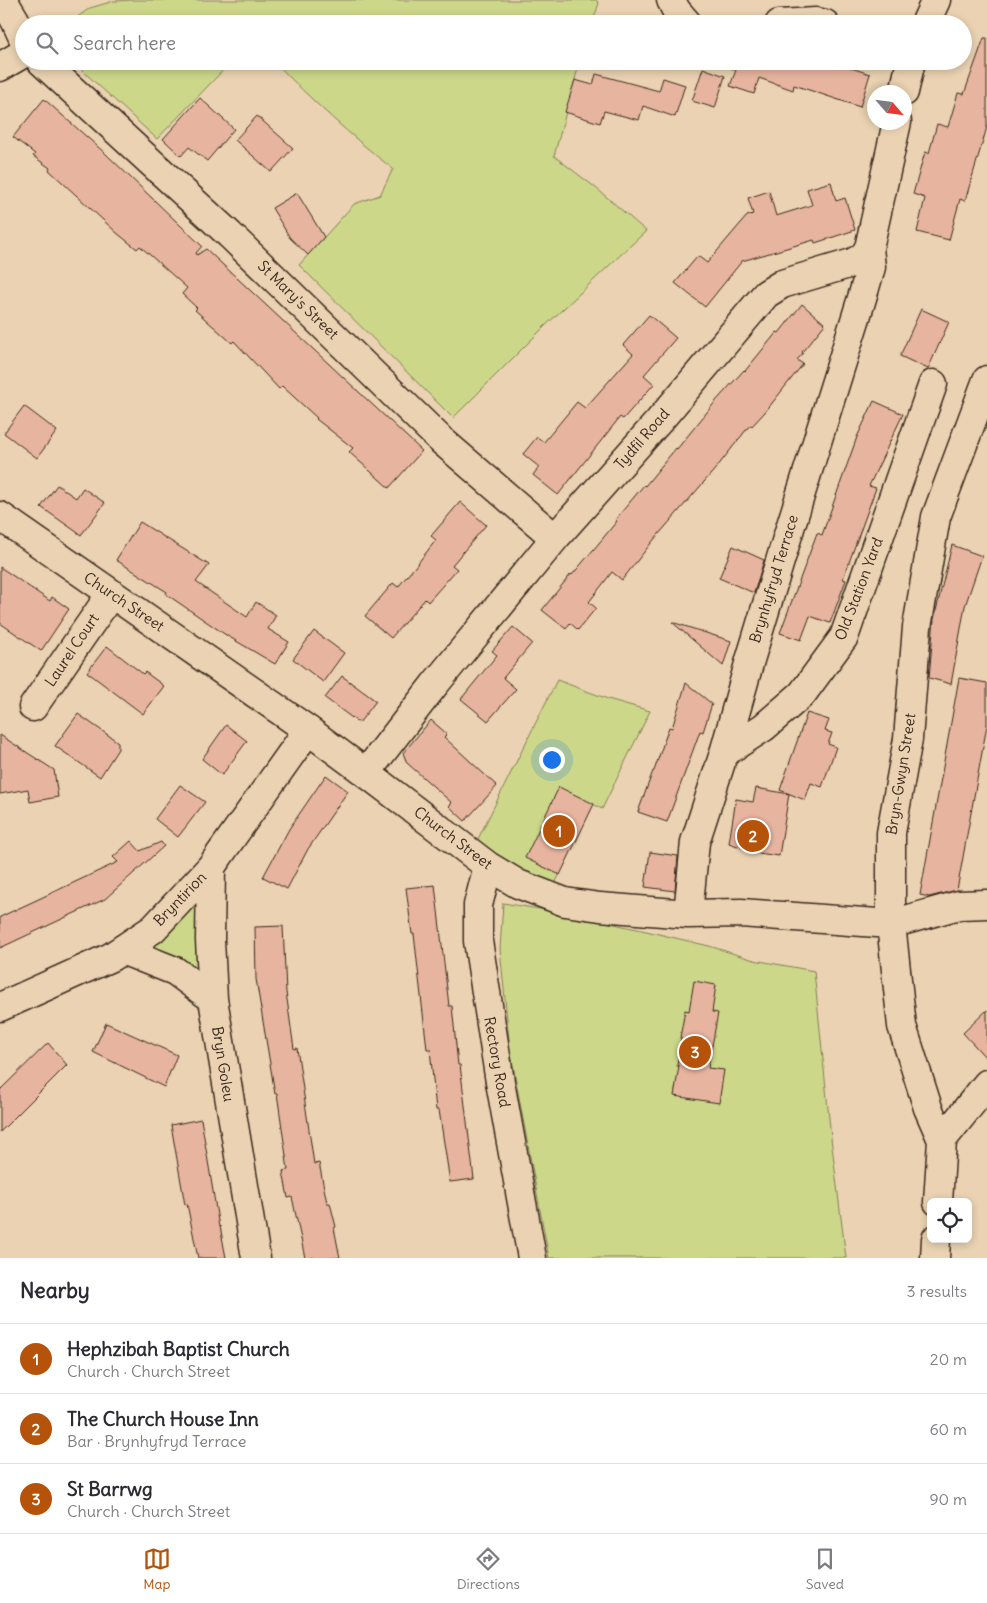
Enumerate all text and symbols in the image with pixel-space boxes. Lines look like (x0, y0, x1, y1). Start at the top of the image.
search box (15, 15, 972, 70)
icon: search (33, 29, 61, 57)
text: Search here (73, 31, 176, 55)
north arrow (867, 85, 912, 130)
street label: St Mary's Street (254, 256, 343, 343)
street label: Tydfil Road (610, 404, 673, 473)
street label: Brynhyfryd Terrace (745, 512, 802, 645)
street label: Old Station Yard (830, 534, 887, 643)
street label: Church Street (80, 568, 168, 635)
street label: Laurel Court (40, 610, 103, 690)
street label: Bryn-Gwyn Street (882, 712, 920, 836)
your location (539, 747, 565, 773)
street label: Church Street (410, 802, 496, 873)
pin: 1 (543, 812, 575, 850)
pin: 2 (737, 817, 769, 855)
street label: Bryntirion (149, 867, 210, 930)
street label: Rectory Road (480, 1015, 515, 1109)
street label: Bryn Goleu (208, 1025, 239, 1103)
pin: 3 (679, 1033, 711, 1071)
map controls (927, 1198, 972, 1243)
button: locate (927, 1198, 972, 1243)
text: Nearby (20, 1277, 90, 1304)
text: 3 results (907, 1281, 967, 1301)
text: Hephzibah Baptist Church (67, 1337, 290, 1361)
text: 1 (33, 1349, 39, 1369)
text: 20 m (930, 1349, 967, 1369)
text: Church · Church Street (67, 1361, 230, 1381)
text: The Church House Inn (67, 1407, 259, 1431)
text: 2 (32, 1419, 40, 1439)
text: 60 m (929, 1419, 967, 1439)
text: Bar · Brynhyfryd Terrace (67, 1431, 246, 1451)
text: St Barrwg (67, 1477, 153, 1501)
text: 3 (31, 1489, 41, 1509)
text: 90 m (929, 1489, 967, 1509)
text: Church · Church Street (67, 1501, 230, 1521)
tab: Map (143, 1545, 171, 1593)
tab: Directions (457, 1545, 520, 1593)
tab: Saved (806, 1545, 844, 1593)

